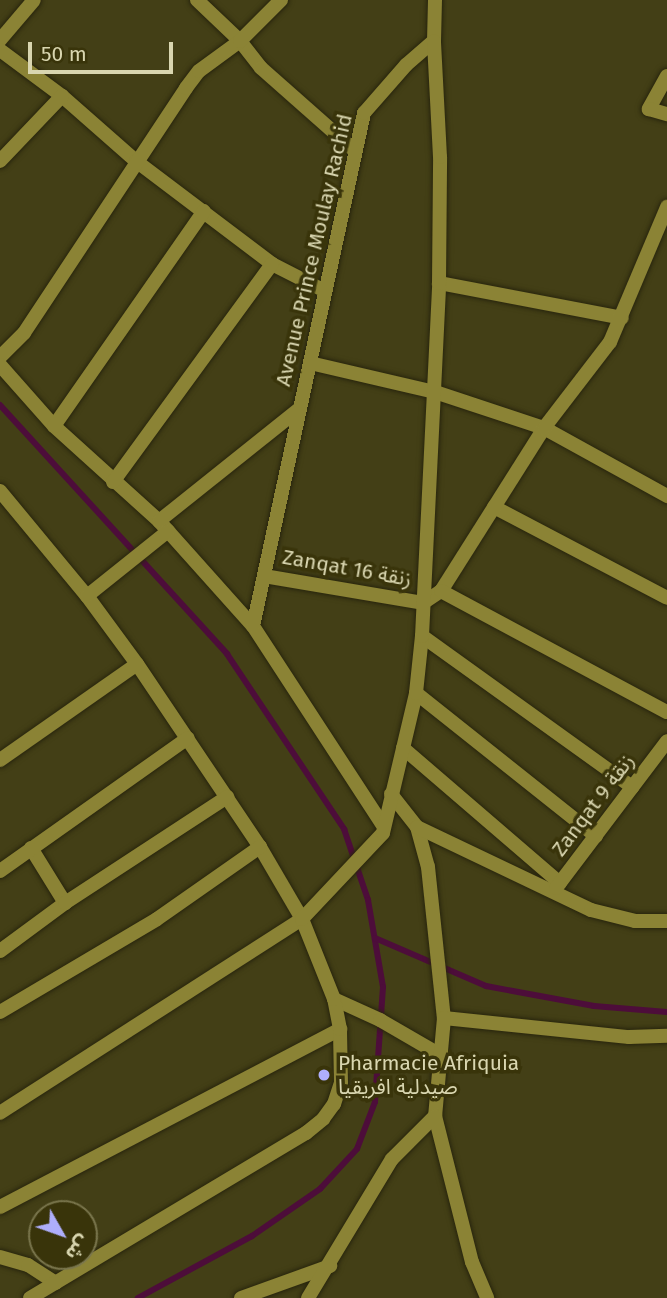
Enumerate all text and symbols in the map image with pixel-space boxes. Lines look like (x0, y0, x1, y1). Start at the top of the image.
scale bar (32, 28, 177, 72)
text: 50 m (41, 41, 87, 67)
street label: Avenue Prince Moulay Rachid (270, 111, 358, 389)
street label: Zanqat 16 زنقة (280, 544, 414, 592)
street label: Zanqat 9 زنقة (546, 749, 640, 861)
place label: Pharmacie Afriquia صيدلية افريقيا (338, 1050, 519, 1100)
marker: Pharmacie Afriquia صيدلية افريقيا (316, 1067, 332, 1083)
north arrow (28, 1200, 98, 1270)
text: ش (61, 1230, 95, 1265)

